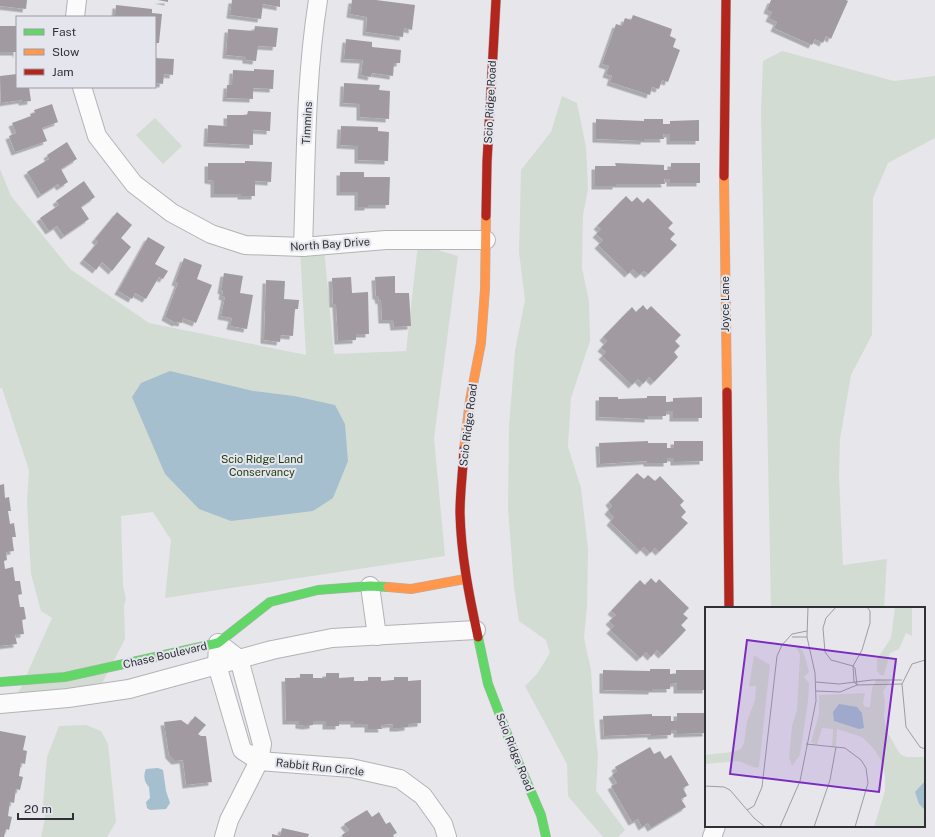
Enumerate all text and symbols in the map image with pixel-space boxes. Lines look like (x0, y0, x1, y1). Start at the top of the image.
legend (16, 16, 156, 88)
text: Fast (52, 25, 77, 39)
text: Slow (52, 45, 80, 59)
street label: Scio Ridge Road (482, 60, 498, 144)
text: Jam (52, 65, 74, 79)
street label: Timmins (300, 101, 314, 145)
street label: North Bay Drive (290, 235, 370, 253)
street label: Joyce Lane (719, 276, 731, 332)
street label: Scio Ridge Road (457, 383, 479, 467)
park label: Scio Ridge Land Conservancy (221, 453, 303, 478)
inset map (705, 607, 925, 827)
street label: Chase Boulevard (122, 639, 208, 671)
street label: Scio Ridge Road (494, 711, 536, 793)
street label: Rabbit Run Circle (275, 756, 365, 778)
scale bar (18, 795, 73, 821)
text: 20 m (24, 802, 52, 816)

